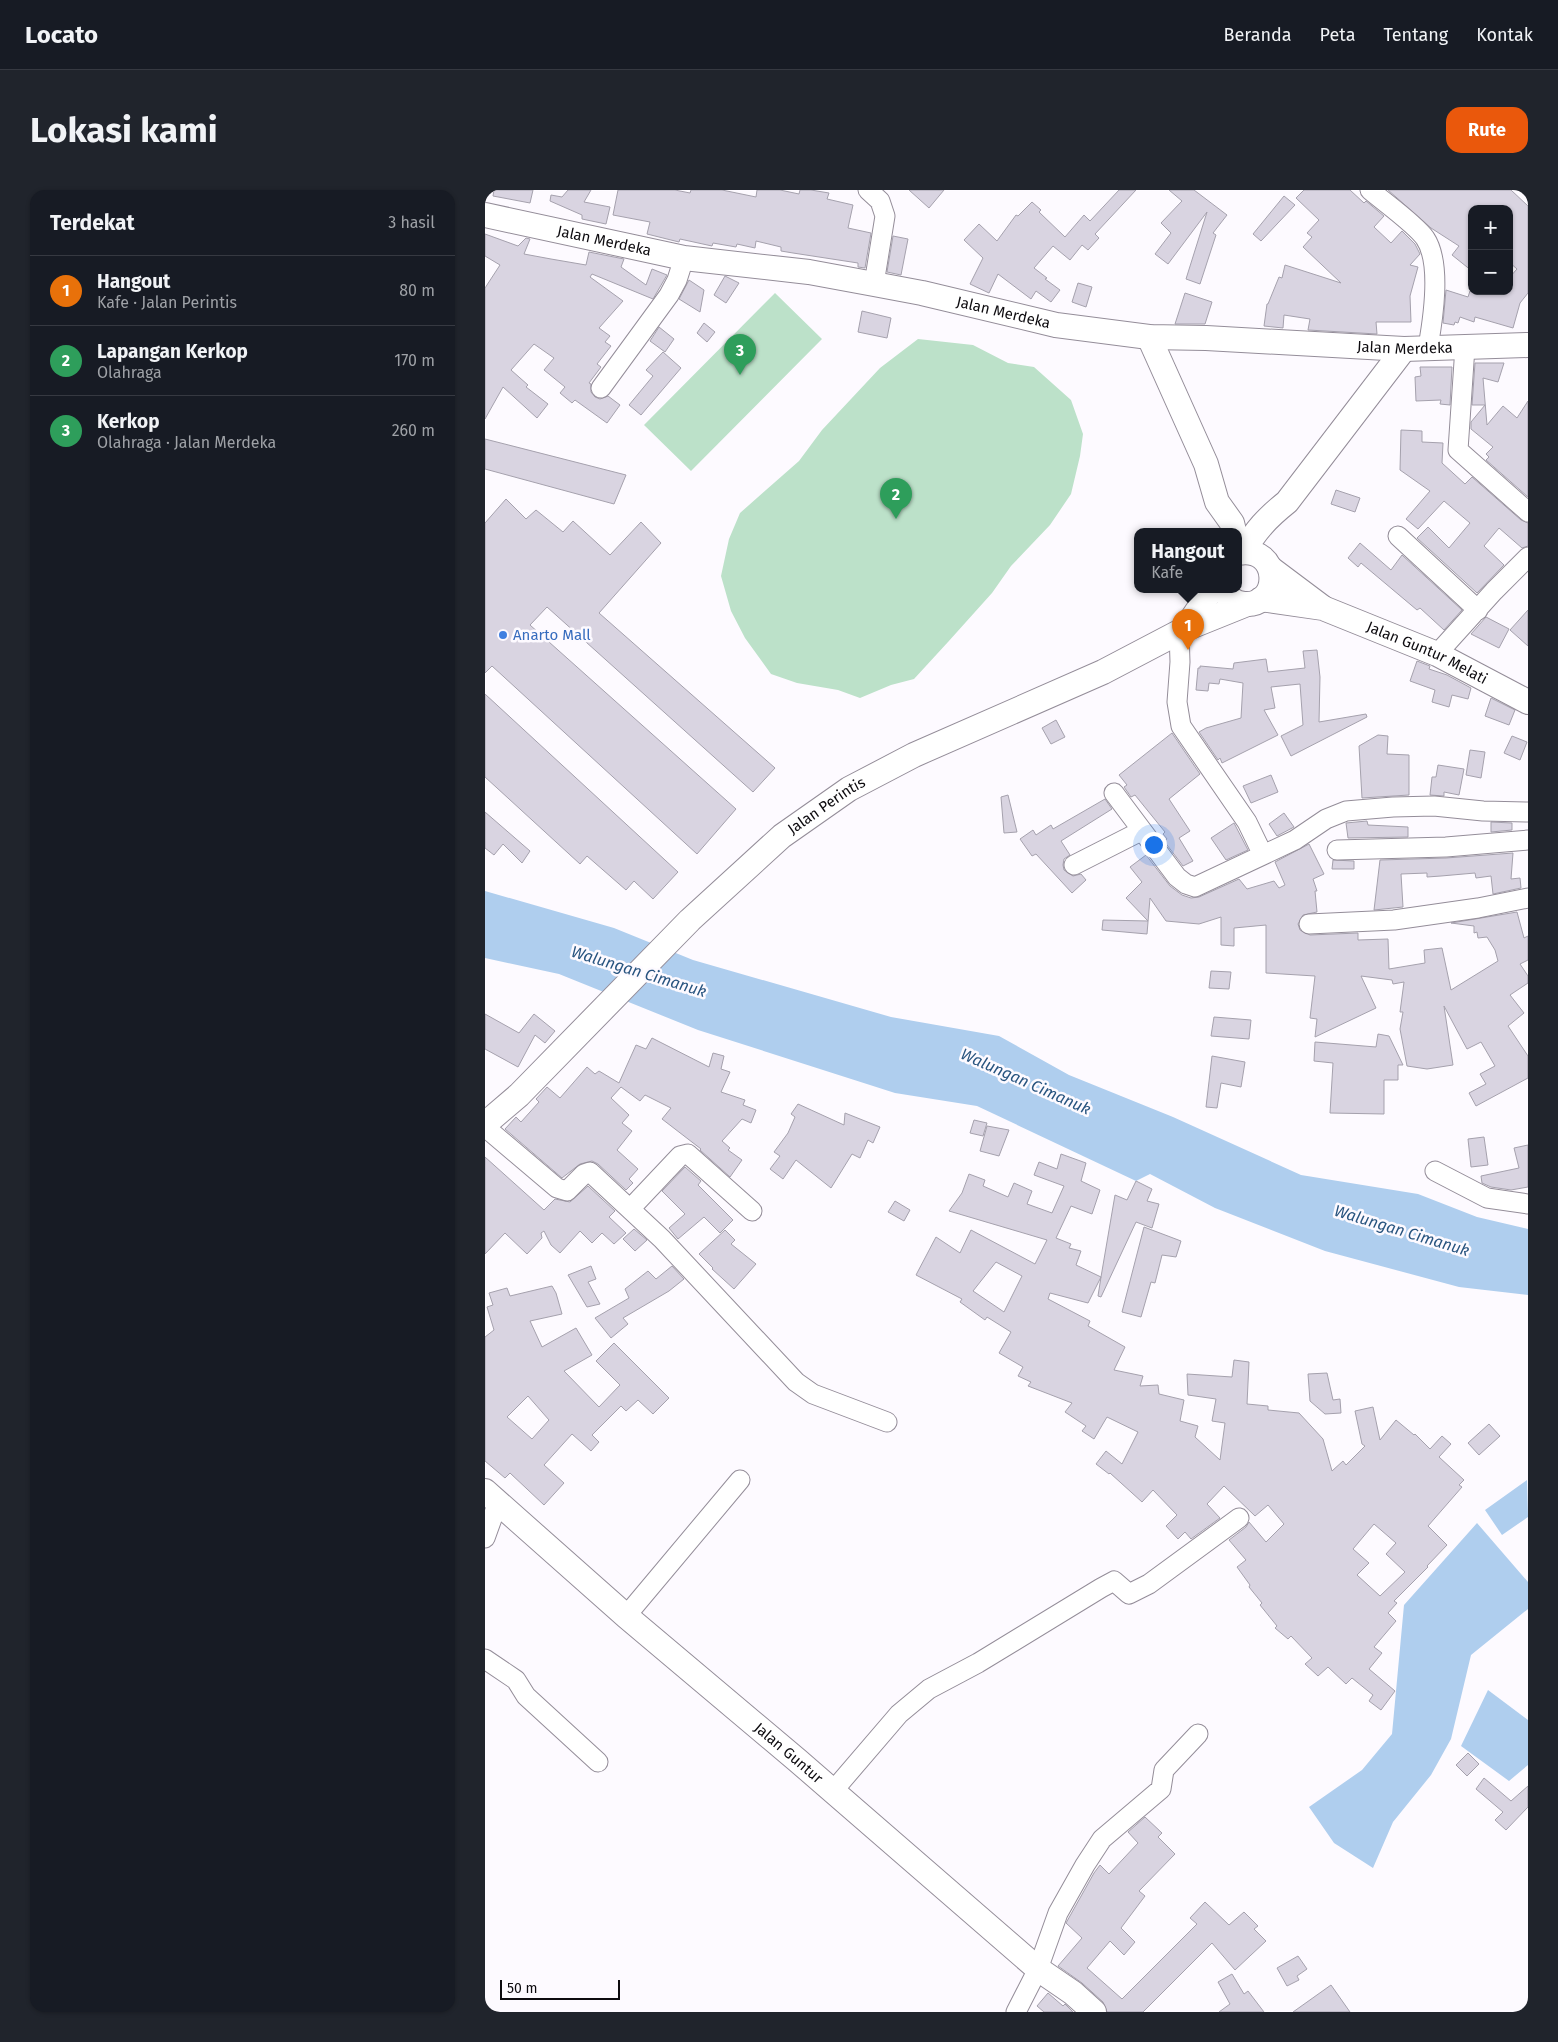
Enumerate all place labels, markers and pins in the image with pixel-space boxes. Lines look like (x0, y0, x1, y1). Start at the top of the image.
pin: 3 (724, 334, 756, 375)
pin: 2 (880, 478, 912, 519)
pin: 1 (1172, 609, 1204, 650)
place label: Anarto Mall (513, 626, 591, 644)
marker: Anarto Mall (497, 629, 509, 641)

